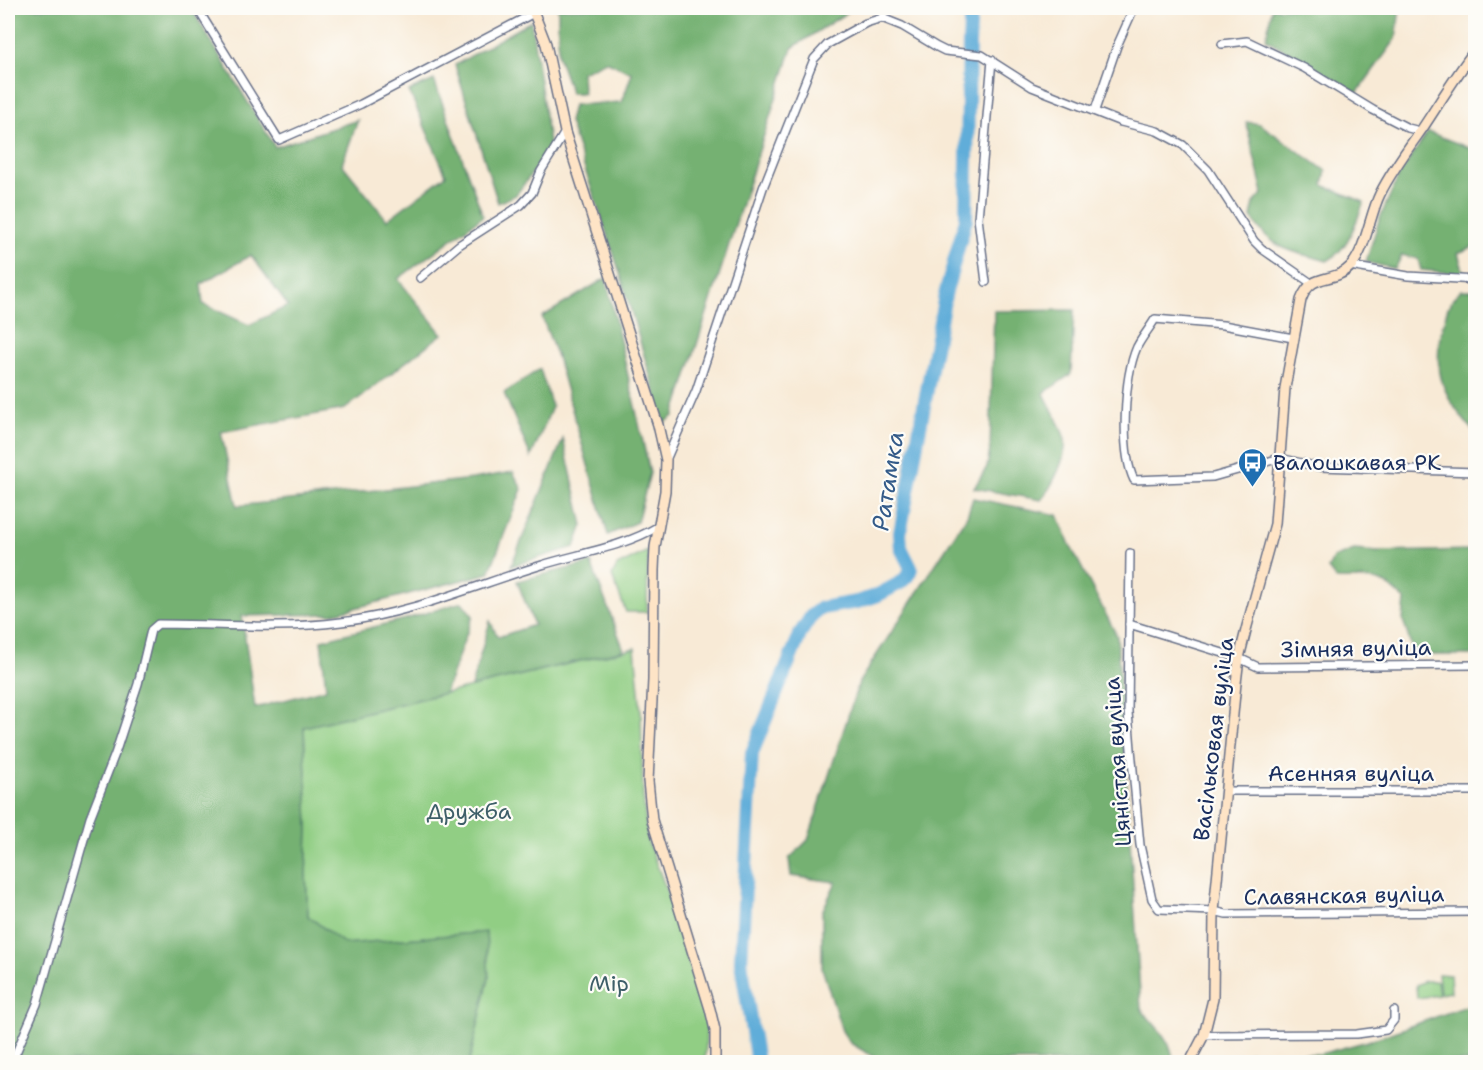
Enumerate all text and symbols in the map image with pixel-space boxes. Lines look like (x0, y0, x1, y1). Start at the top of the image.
water label: Ратамка (864, 429, 912, 533)
bus stop icon: Валошкавая РК (1236, 446, 1268, 488)
place label: Валошкавая РК (1273, 448, 1441, 477)
street label: Зімняя вуліца (1280, 633, 1432, 664)
street label: Васільковая вуліца (1187, 635, 1240, 843)
street label: Цяністая вуліца (1097, 676, 1138, 848)
street label: Асенняя вуліца (1268, 759, 1435, 788)
park label: Дружба (426, 797, 512, 826)
street label: Славянская вуліца (1243, 879, 1445, 912)
park label: Мір (589, 969, 629, 998)

